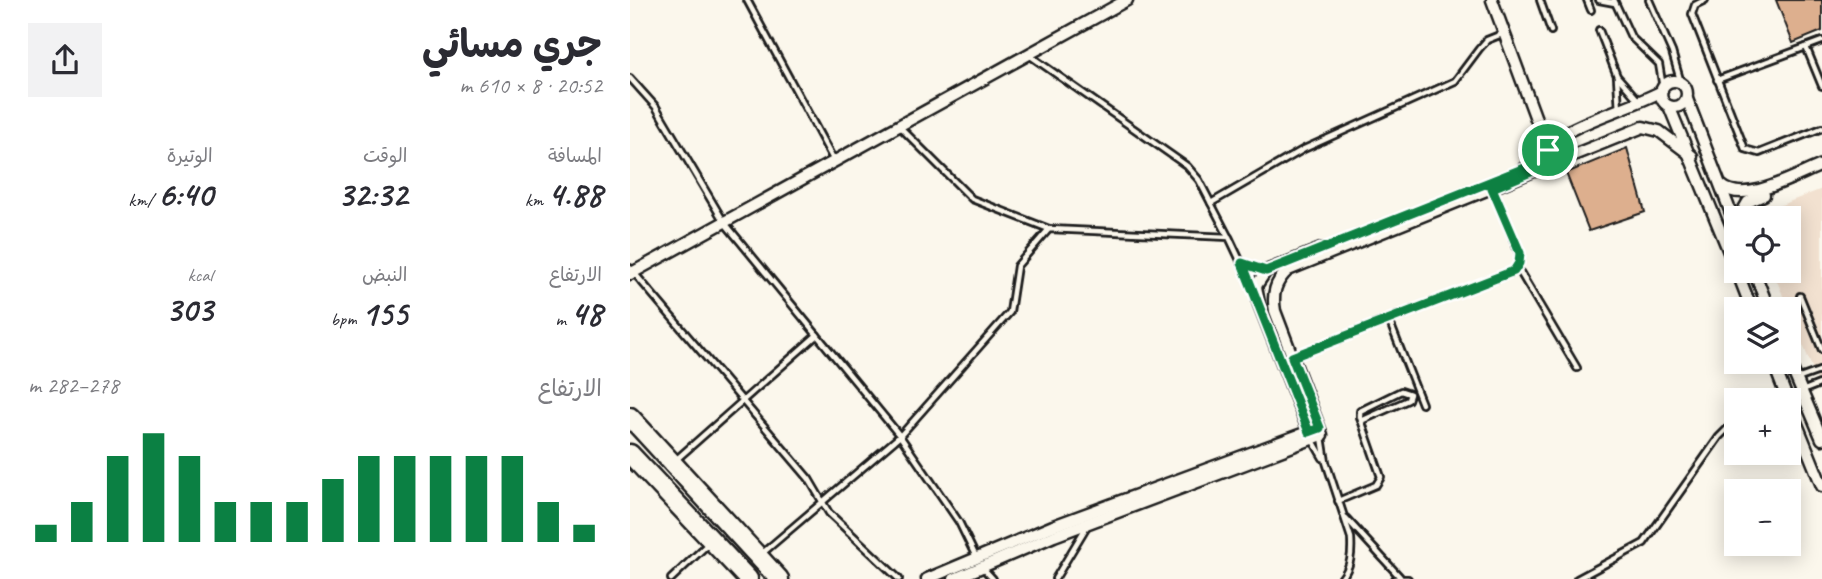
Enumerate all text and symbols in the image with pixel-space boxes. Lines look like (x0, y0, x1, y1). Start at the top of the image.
text: جري مسائي (422, 21, 602, 68)
button: share (28, 23, 102, 97)
text: 20:52 · 8 × 610 m (459, 71, 602, 100)
pin (1518, 120, 1578, 180)
icon: arrive (1529, 131, 1567, 169)
text: الوتيرة (167, 144, 213, 168)
text: الوقت (363, 144, 407, 168)
text: المسافة (548, 144, 602, 168)
text: 6:40 (158, 172, 213, 217)
text: 32:32 (337, 172, 407, 217)
text: 4.88 (548, 172, 602, 217)
text: /km (128, 188, 158, 212)
text: km (525, 188, 548, 212)
map controls (1724, 206, 1801, 556)
button: locate (1724, 206, 1801, 283)
text: kcal (188, 263, 213, 287)
text: النبض (362, 263, 407, 287)
text: الارتفاع (549, 263, 602, 287)
text: 303 (165, 287, 213, 332)
text: 155 (361, 291, 407, 336)
text: 48 (570, 291, 602, 336)
button: layers (1724, 297, 1801, 374)
text: bpm (331, 307, 361, 331)
text: m (555, 307, 570, 331)
text: 278–282 m (28, 371, 119, 400)
text: الارتفاع (538, 374, 602, 403)
button: + (1724, 388, 1801, 465)
button: − (1724, 479, 1801, 556)

